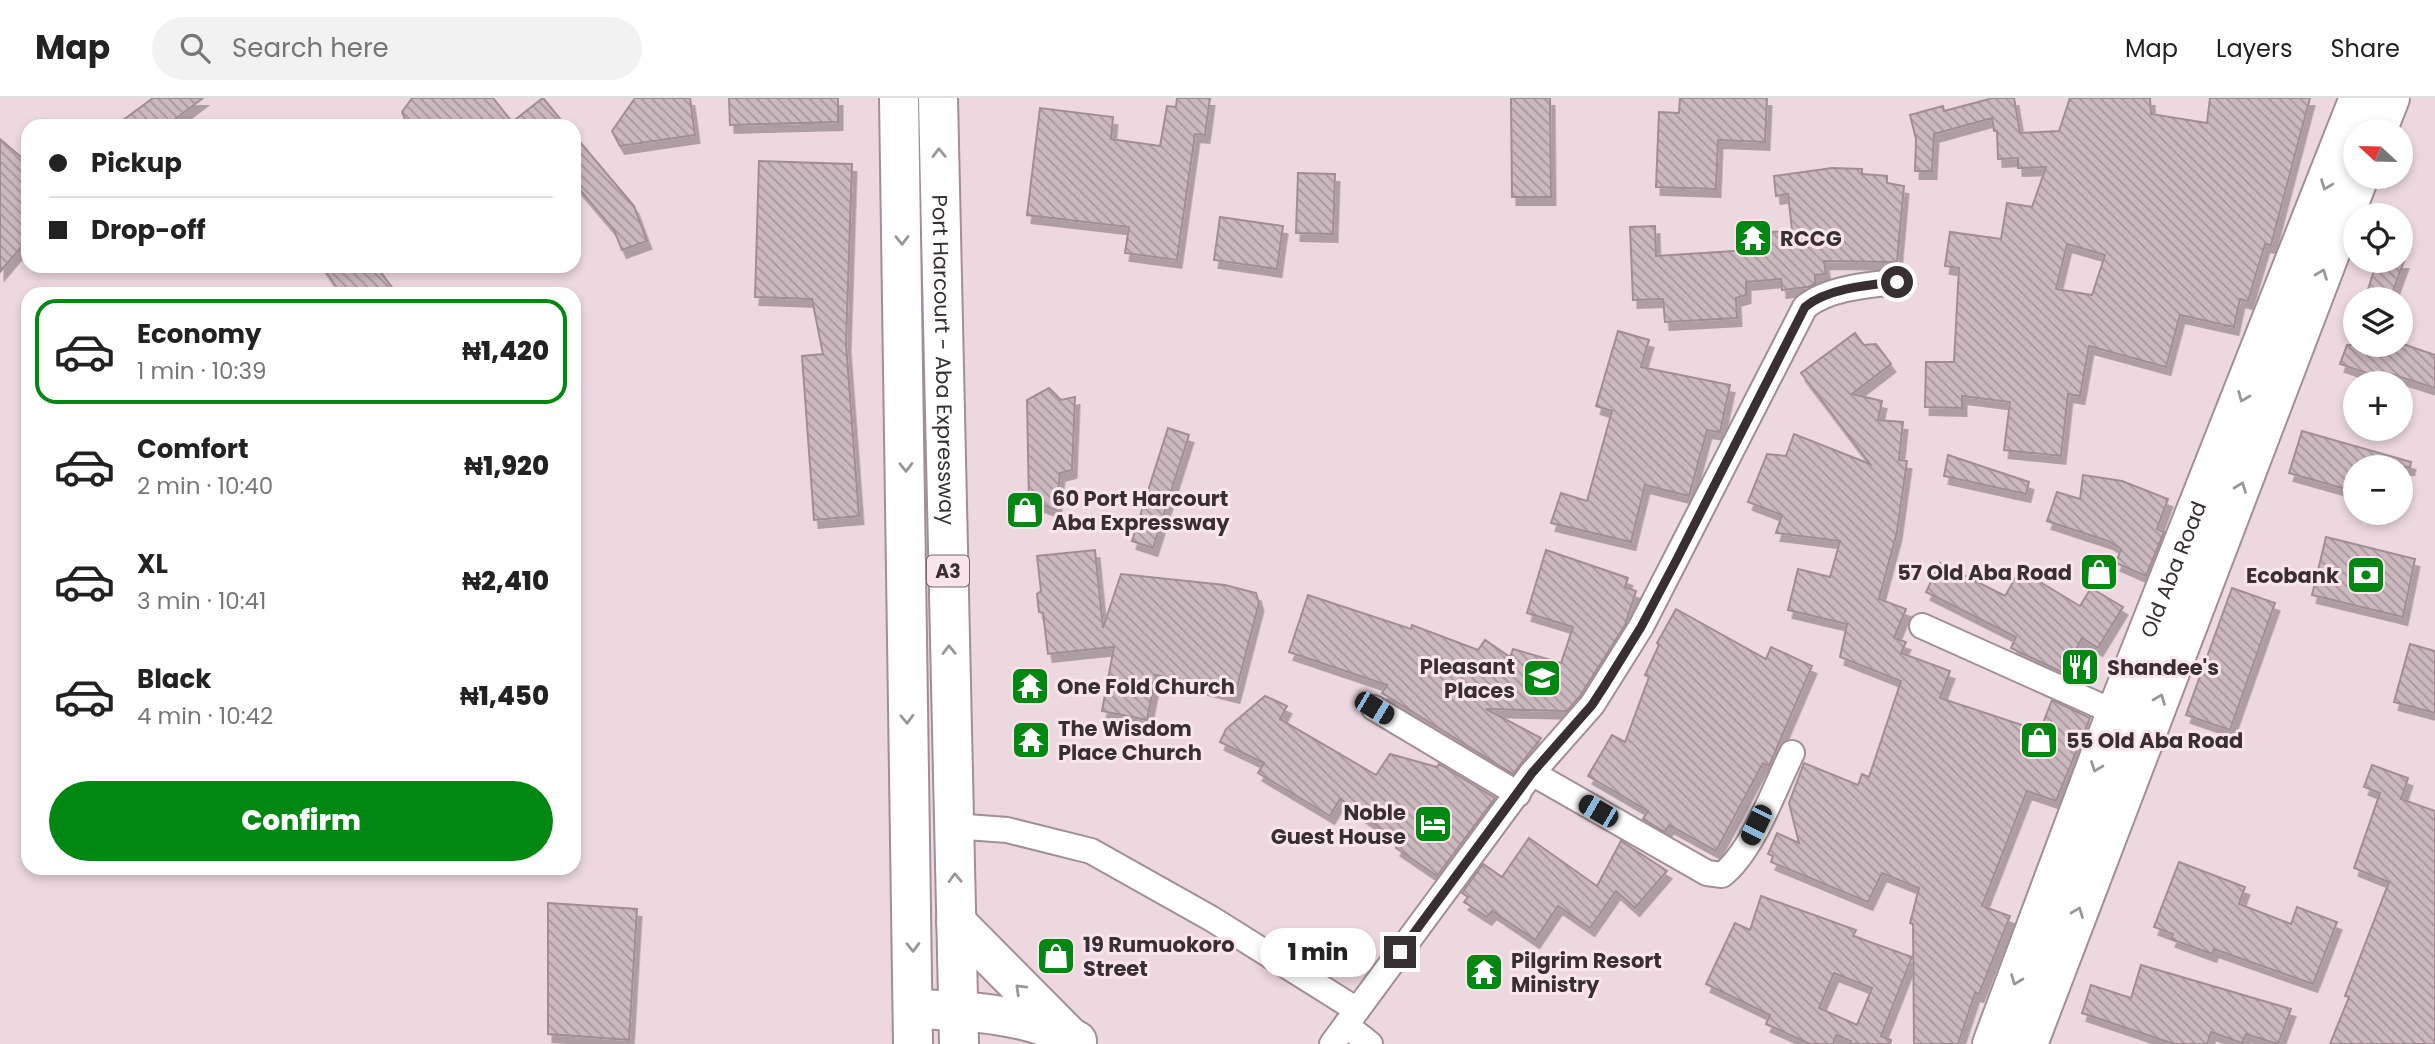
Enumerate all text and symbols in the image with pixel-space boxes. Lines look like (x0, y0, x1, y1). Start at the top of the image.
search box (152, 17, 642, 80)
text: Map (35, 24, 110, 71)
icon: search (176, 29, 214, 67)
text: Search here (232, 30, 389, 66)
text: Map (2125, 32, 2178, 65)
text: Layers (2216, 32, 2292, 65)
text: Share (2330, 32, 2400, 65)
north arrow (2343, 119, 2413, 189)
map controls (2343, 119, 2413, 525)
text: Pickup (91, 145, 182, 181)
one-way arrow (931, 148, 947, 158)
one-way arrow (2321, 178, 2335, 190)
street label: Port Harcourt - Aba Expressway (926, 194, 962, 526)
button: locate (2343, 203, 2413, 273)
text: Drop-off (91, 212, 206, 248)
temple icon: RCCG (1732, 217, 1774, 259)
place label: RCCG (1780, 224, 1842, 253)
one-way arrow (894, 234, 909, 245)
route start (1881, 266, 1913, 298)
one-way arrow (2314, 268, 2328, 281)
button: layers (2343, 287, 2413, 357)
text: Economy (137, 316, 261, 352)
icon: car (53, 320, 116, 383)
text: ₦1,420 (462, 333, 549, 369)
text: 1 min · 10:39 (137, 355, 266, 387)
button: + (2343, 371, 2413, 441)
one-way arrow (2238, 390, 2252, 402)
text: Comfort (137, 431, 249, 467)
icon: car (53, 435, 116, 498)
text: ₦1,920 (464, 448, 549, 484)
button: − (2343, 455, 2413, 525)
one-way arrow (898, 462, 914, 473)
text: 2 min · 10:40 (137, 470, 273, 502)
one-way arrow (2232, 481, 2246, 493)
place label: 60 Port Harcourt Aba Expressway (1052, 484, 1230, 537)
shop icon: 60 Port Harcourt Aba Expressway (1004, 489, 1046, 531)
street label: Old Aba Road (2133, 497, 2213, 642)
text: XL (137, 546, 168, 582)
icon: car (53, 550, 116, 613)
shop icon: 57 Old Aba Road (2078, 551, 2120, 593)
bank icon: Ecobank (2345, 554, 2387, 596)
road number: A3 (927, 556, 969, 586)
place label: 57 Old Aba Road (1897, 558, 2072, 587)
place label: Ecobank (2246, 561, 2339, 590)
text: ₦2,410 (462, 563, 549, 599)
text: 3 min · 10:41 (137, 585, 266, 617)
one-way arrow (942, 645, 957, 656)
restaurant icon: Shandee's (2059, 646, 2101, 688)
place label: Pleasant Places (1420, 652, 1515, 705)
place label: Shandee's (2107, 653, 2219, 682)
school or university icon: Pleasant Places (1521, 657, 1563, 699)
text: Black (137, 661, 211, 697)
icon: car (53, 665, 116, 728)
temple icon: One Fold Church (1009, 665, 1051, 707)
place label: One Fold Church (1057, 672, 1235, 701)
text: ₦1,450 (460, 678, 549, 714)
car (1351, 688, 1398, 728)
one-way arrow (2151, 694, 2165, 706)
text: 4 min · 10:42 (137, 700, 273, 732)
one-way arrow (900, 714, 915, 725)
place label: The Wisdom Place Church (1058, 714, 1202, 767)
temple icon: The Wisdom Place Church (1010, 719, 1052, 761)
shop icon: 55 Old Aba Road (2018, 719, 2060, 761)
place label: 55 Old Aba Road (2066, 726, 2243, 755)
one-way arrow (2090, 761, 2104, 773)
button: Confirm (49, 781, 553, 861)
car (1575, 791, 1622, 831)
place label: Noble Guest House (1271, 798, 1406, 851)
car (1738, 802, 1775, 848)
hotel icon: Noble Guest House (1412, 803, 1454, 845)
one-way arrow (947, 872, 962, 883)
one-way arrow (2070, 906, 2084, 918)
callout: 1 min (1260, 928, 1376, 976)
place label: 19 Rumuokoro Street (1083, 930, 1235, 983)
shop icon: 19 Rumuokoro Street (1035, 935, 1077, 977)
text: 1 min (1288, 936, 1348, 968)
route end (1384, 936, 1416, 968)
one-way arrow (905, 942, 921, 952)
place label: Pilgrim Resort Ministry (1511, 946, 1662, 999)
temple icon: Pilgrim Resort Ministry (1463, 951, 1505, 993)
one-way arrow (2010, 974, 2024, 986)
one-way arrow (1015, 984, 1028, 997)

